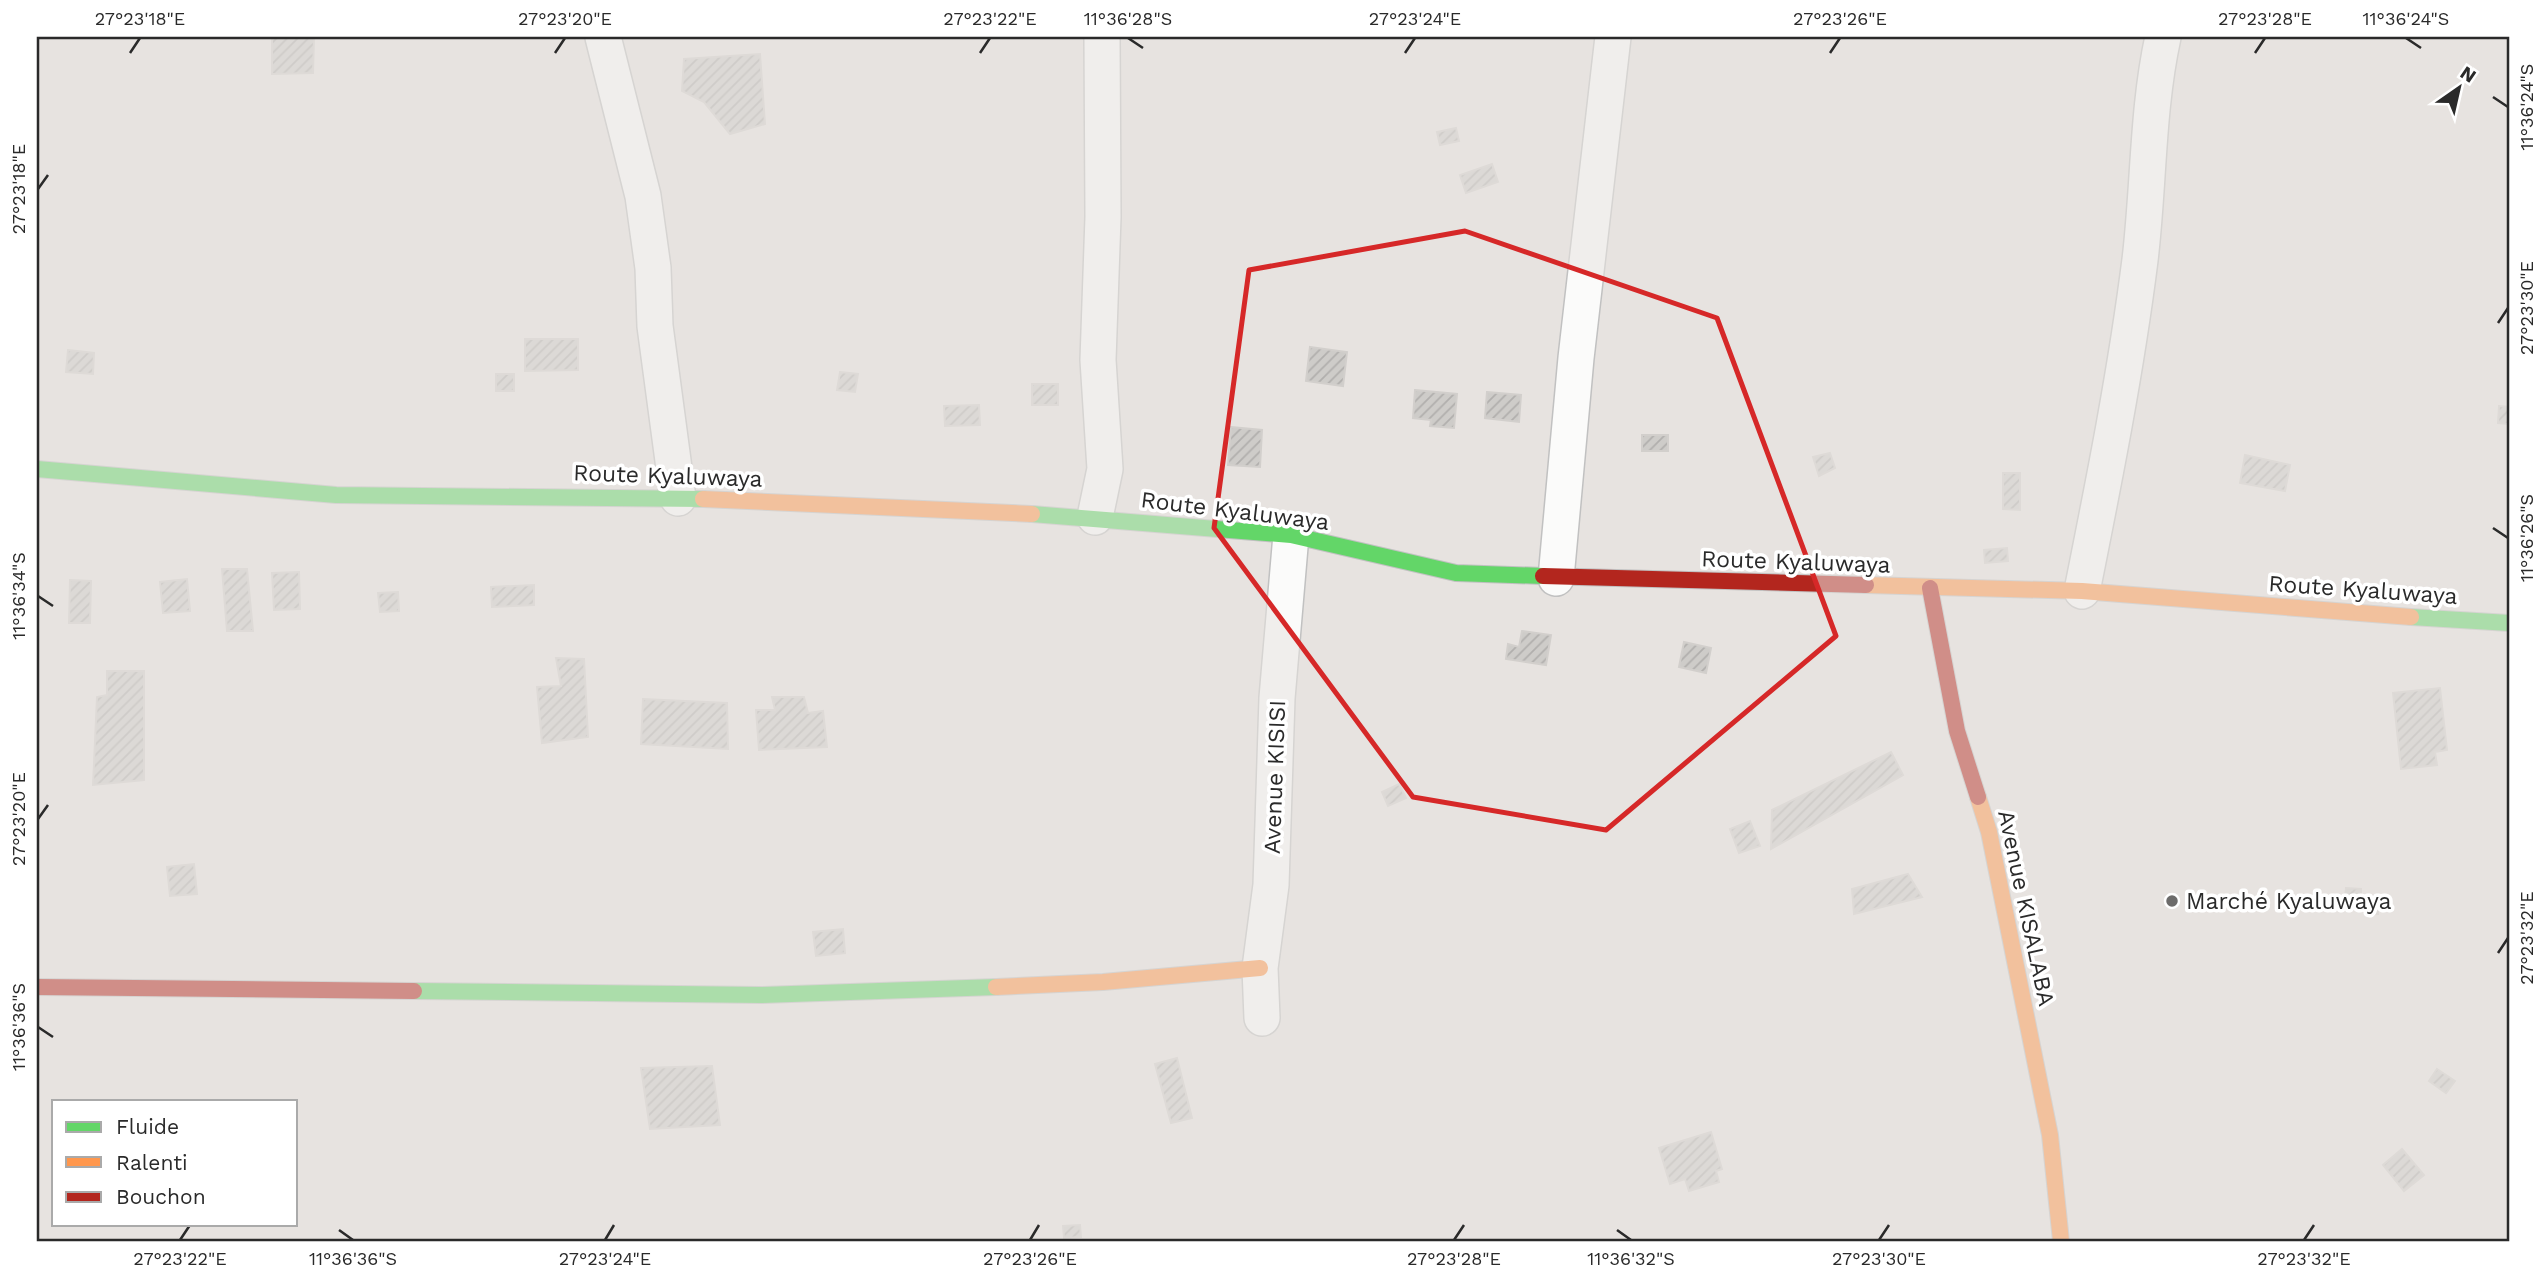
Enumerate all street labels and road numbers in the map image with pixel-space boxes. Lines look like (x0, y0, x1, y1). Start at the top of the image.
street label: Route Kyaluwaya (573, 459, 763, 493)
street label: Route Kyaluwaya (1139, 486, 1331, 536)
street label: Route Kyaluwaya (1701, 545, 1891, 579)
street label: Route Kyaluwaya (2268, 570, 2458, 610)
street label: Avenue KISISI (1259, 699, 1291, 855)
street label: Avenue KISALABA (1992, 808, 2060, 1008)

